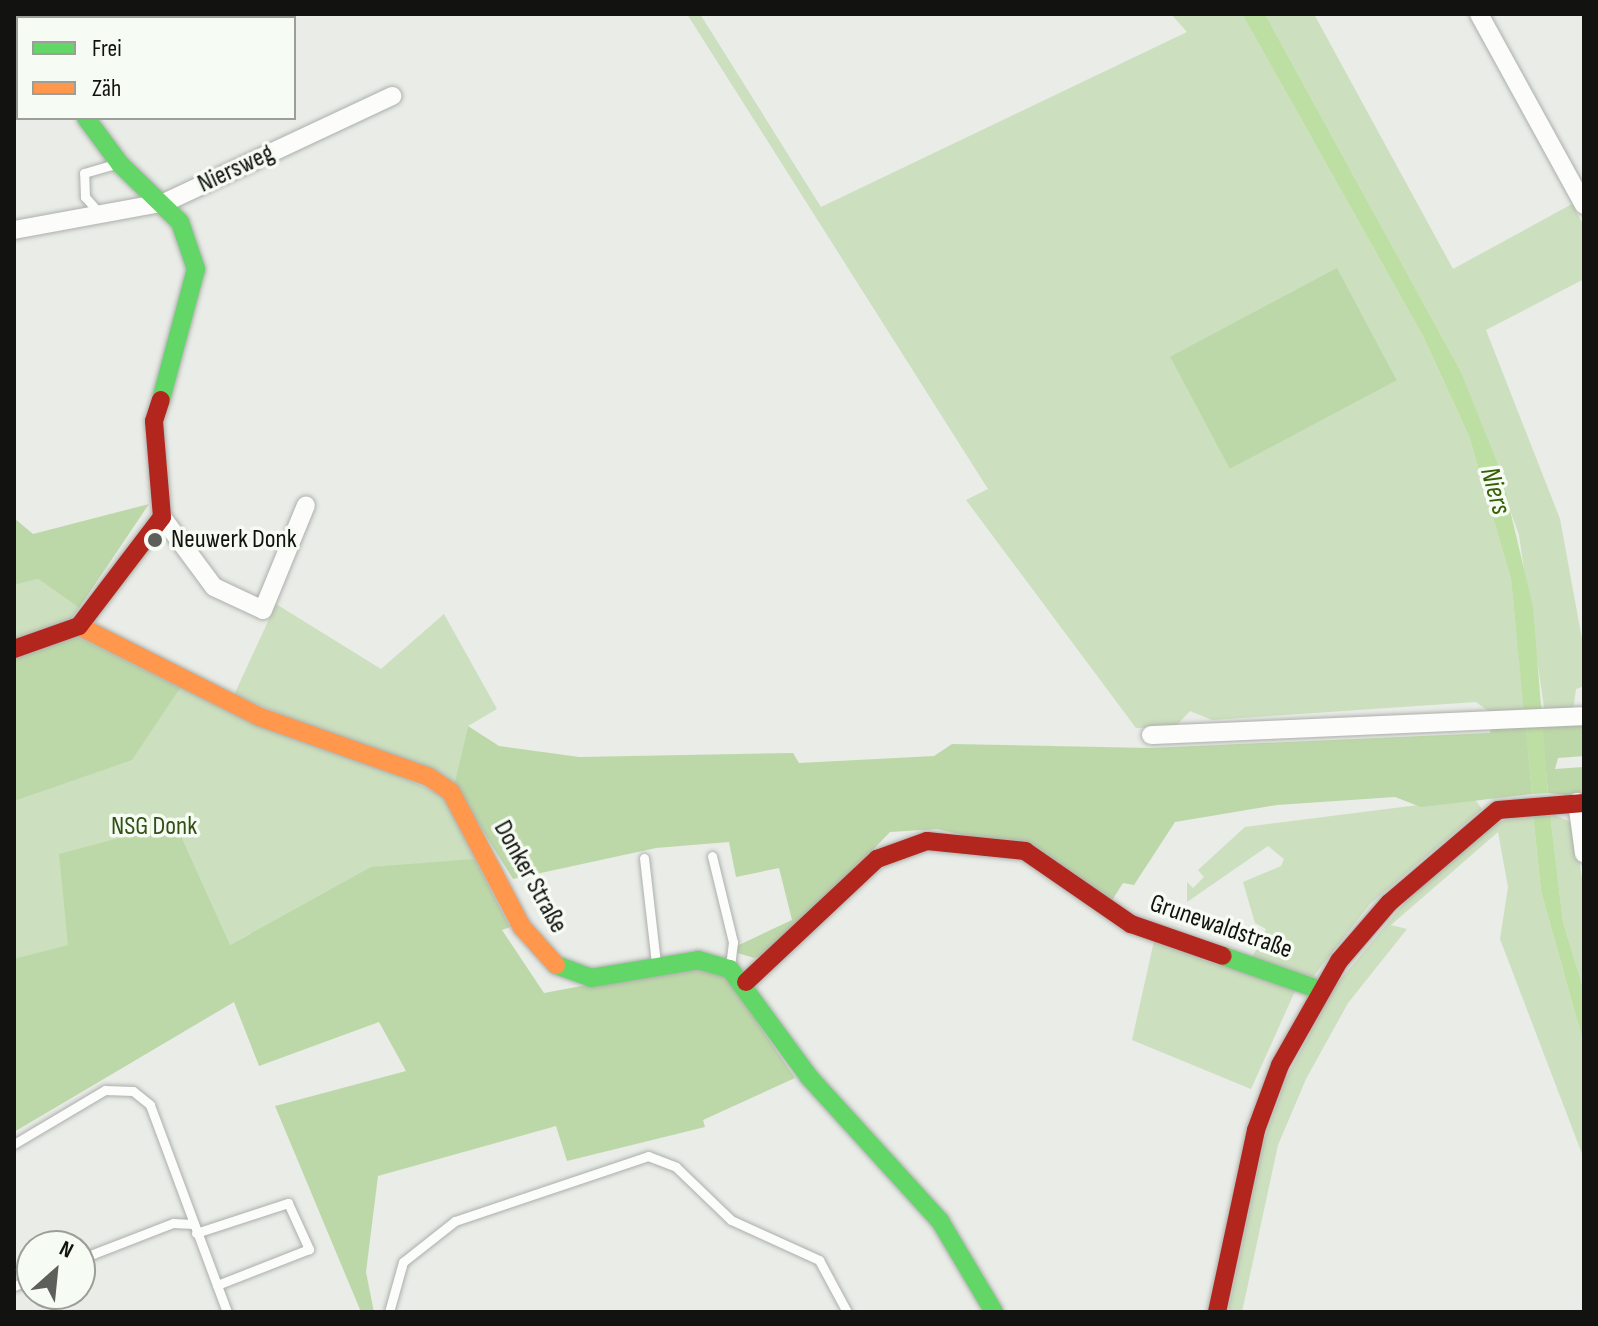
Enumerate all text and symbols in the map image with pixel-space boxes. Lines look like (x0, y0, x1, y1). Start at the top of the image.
legend (16, 16, 296, 120)
text: Frei (92, 34, 122, 63)
text: Zäh (92, 74, 121, 103)
street label: Niersweg (193, 138, 279, 200)
water label: Niers (1472, 464, 1518, 518)
place label: Neuwerk Donk (171, 524, 297, 556)
marker: Neuwerk Donk (146, 531, 164, 549)
park label: NSG Donk (111, 811, 197, 843)
street label: Donker Straße (486, 815, 574, 939)
street label: Grunewaldstraße (1146, 888, 1296, 966)
north arrow (16, 1230, 96, 1310)
text: N (55, 1235, 78, 1265)

